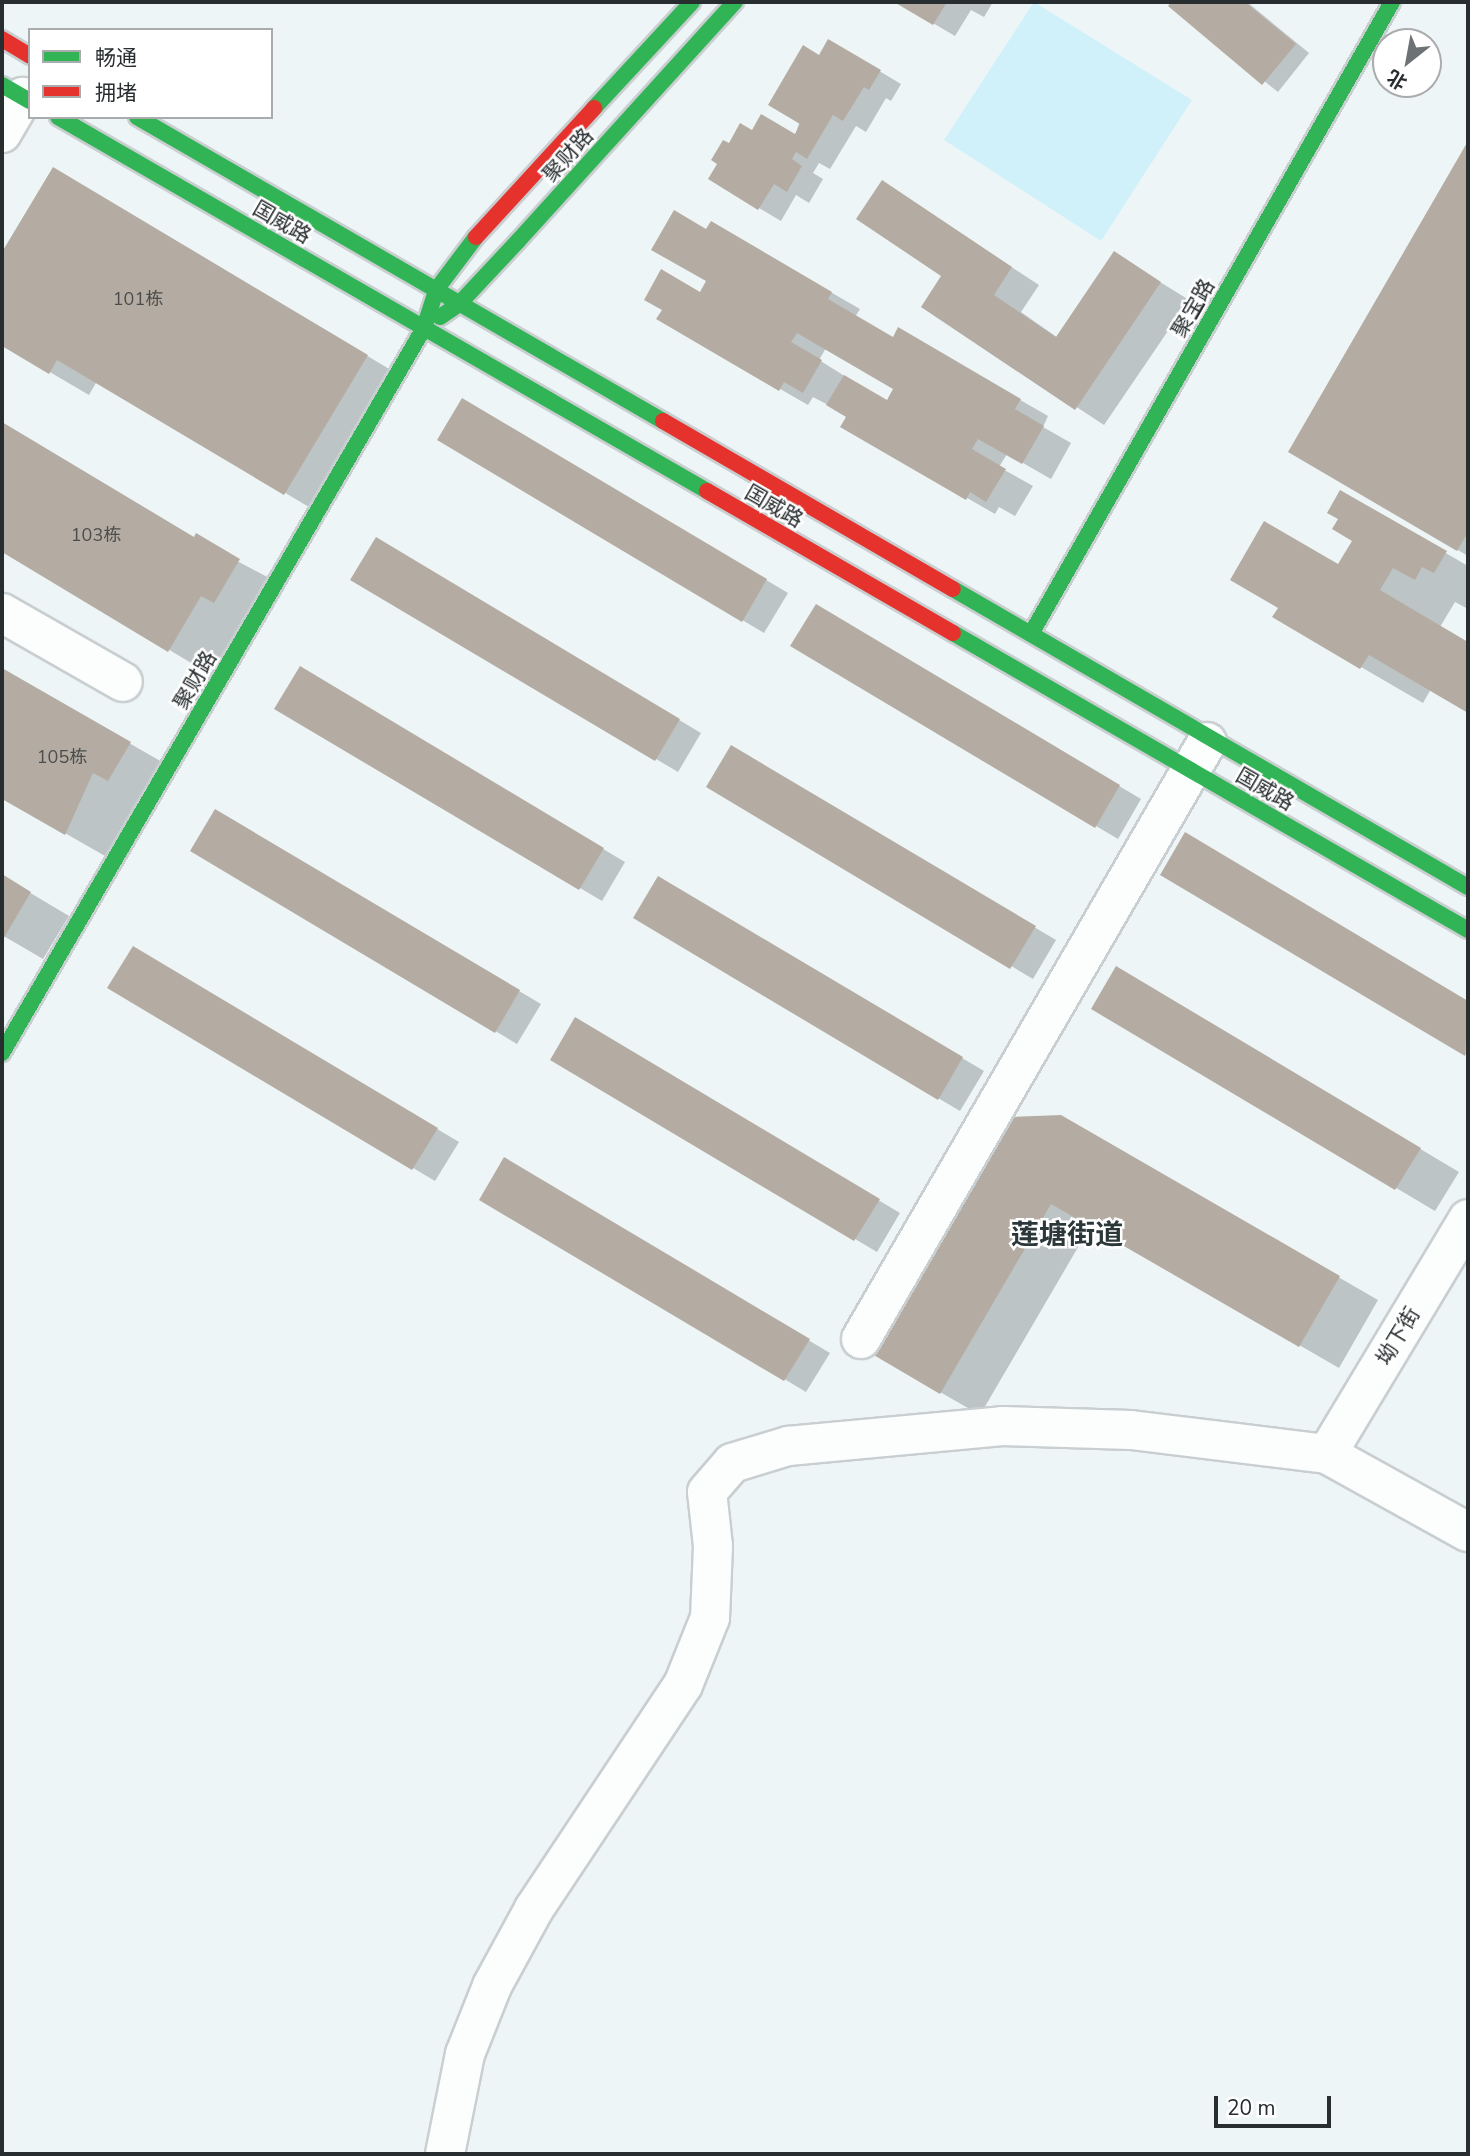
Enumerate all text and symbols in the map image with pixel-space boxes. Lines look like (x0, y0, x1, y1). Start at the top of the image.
legend (28, 28, 273, 119)
north arrow (1372, 28, 1442, 98)
text: 畅通 (95, 44, 137, 72)
text: 北 (1382, 63, 1412, 95)
text: 拥堵 (95, 79, 137, 107)
street label: 聚财路 (538, 123, 598, 187)
street label: 国威路 (248, 195, 316, 249)
street label: 聚宝路 (1166, 274, 1220, 342)
house number: 101栋 (113, 288, 163, 310)
street label: 国威路 (740, 479, 808, 533)
house number: 103栋 (71, 524, 121, 546)
street label: 聚财路 (168, 646, 222, 714)
house number: 105栋 (37, 746, 87, 768)
street label: 国威路 (1231, 762, 1299, 816)
district label: 莲塘街道 (1011, 1218, 1123, 1252)
street label: 坳下街 (1371, 1303, 1425, 1369)
scale bar (1218, 2082, 1335, 2126)
text: 20 m (1227, 2094, 1276, 2122)

